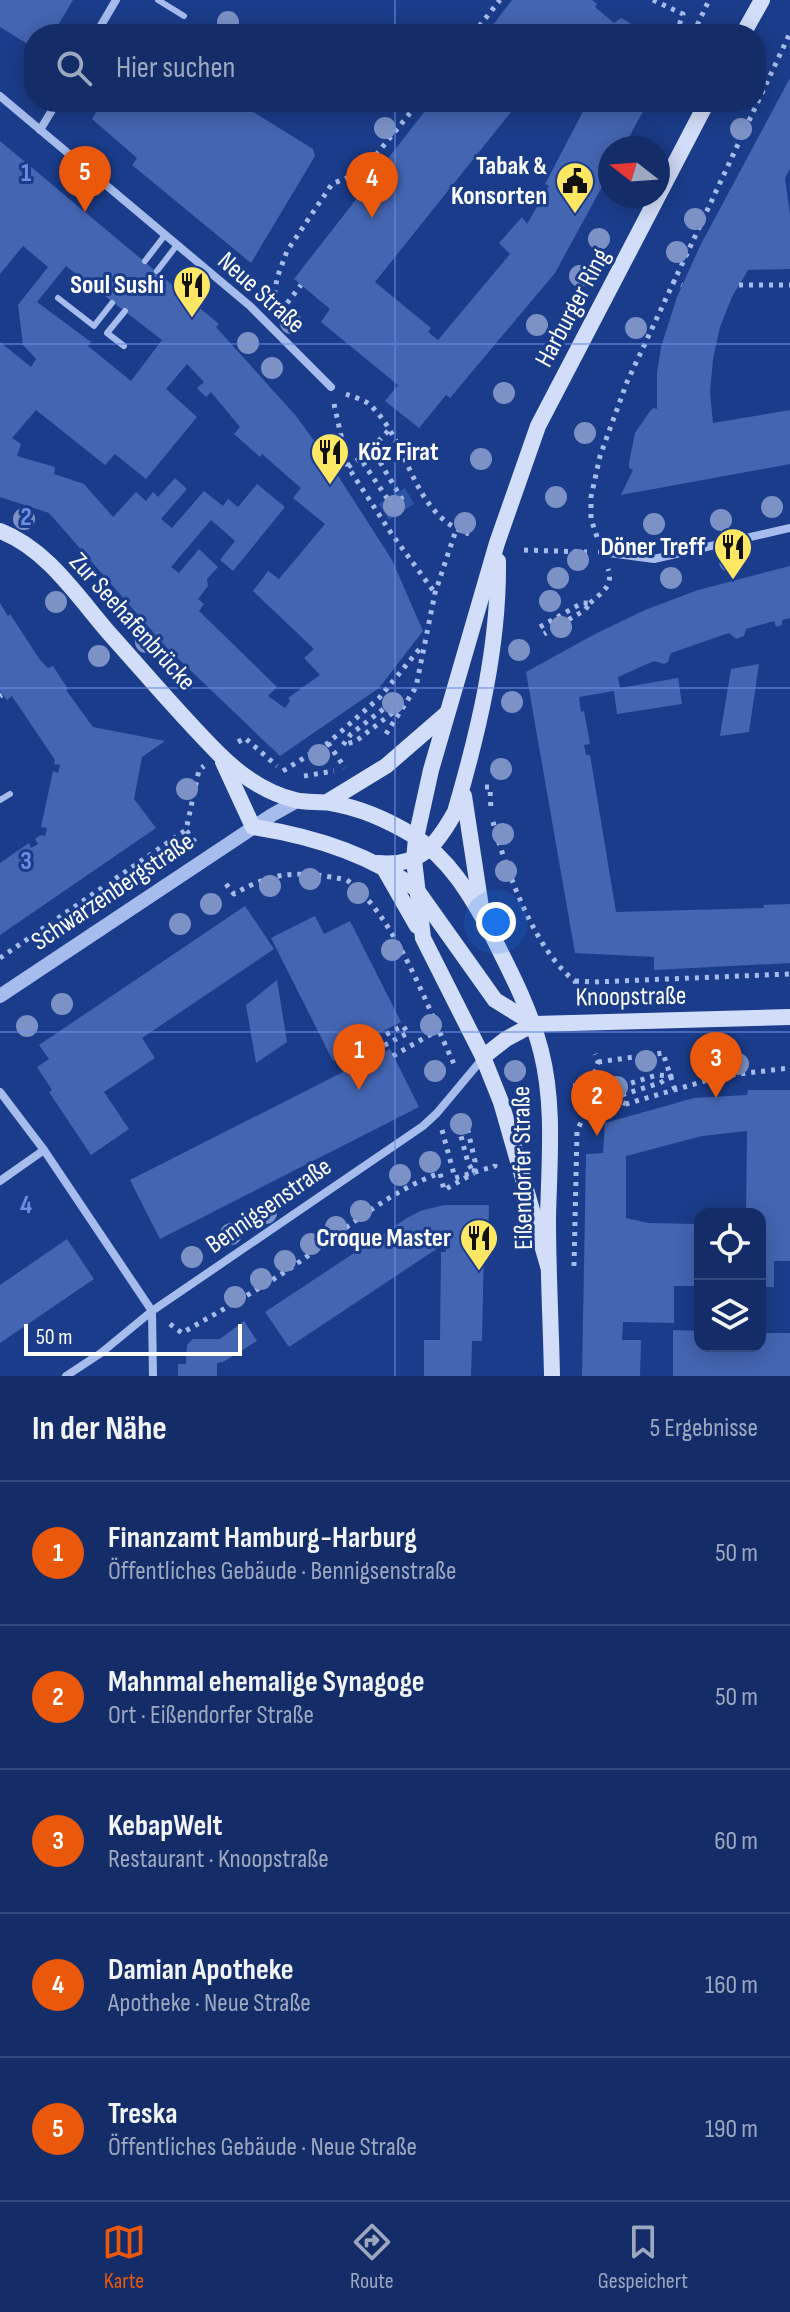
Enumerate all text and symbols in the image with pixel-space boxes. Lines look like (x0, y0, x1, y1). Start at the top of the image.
search box (24, 24, 766, 112)
icon: search (52, 46, 96, 90)
text: Hier suchen (116, 50, 235, 86)
north arrow (598, 136, 670, 208)
pin: 5 (59, 146, 111, 212)
place label: Tabak & Konsorten (451, 151, 547, 212)
pin: 4 (346, 152, 398, 218)
text: 1 (21, 158, 31, 189)
public building icon: Tabak & Konsorten (554, 160, 596, 215)
street label: Harburger Ring (529, 243, 617, 373)
street label: Neue Straße (211, 246, 311, 340)
restaurant icon: Soul Sushi (171, 264, 213, 319)
place label: Soul Sushi (70, 270, 164, 301)
restaurant icon: Köz Firat (309, 431, 351, 486)
place label: Köz Firat (358, 437, 439, 468)
text: 2 (20, 502, 32, 533)
restaurant icon: Döner Treff (712, 526, 754, 581)
place label: Döner Treff (600, 532, 706, 563)
street label: Zur Seehafenbrücke (62, 547, 202, 697)
street label: Schwarzenbergstraße (26, 826, 200, 958)
text: 3 (20, 846, 32, 877)
your location (476, 902, 516, 942)
street label: Knoopstraße (575, 981, 687, 1013)
pin: 1 (333, 1024, 385, 1090)
pin: 3 (690, 1032, 742, 1098)
pin: 2 (571, 1070, 623, 1136)
street label: Eißendorfer Straße (506, 1086, 540, 1250)
street label: Bennigsenstraße (200, 1151, 338, 1261)
text: 4 (20, 1190, 32, 1221)
map controls (694, 1208, 766, 1352)
button: locate (694, 1208, 766, 1280)
restaurant icon: Croque Master (458, 1217, 500, 1272)
place label: Croque Master (316, 1223, 451, 1254)
button: layers (694, 1280, 766, 1352)
scale bar (24, 1320, 242, 1356)
text: 50 m (36, 1324, 72, 1351)
text: In der Nähe (32, 1408, 167, 1449)
text: 5 Ergebnisse (650, 1413, 758, 1444)
text: Finanzamt Hamburg-Harburg (108, 1520, 417, 1556)
text: 1 (53, 1538, 63, 1569)
text: 50 m (715, 1538, 758, 1569)
text: Öffentliches Gebäude · Bennigsenstraße (108, 1556, 456, 1587)
text: Mahnmal ehemalige Synagoge (108, 1664, 425, 1700)
text: 2 (52, 1682, 64, 1713)
text: 50 m (715, 1682, 758, 1713)
text: Ort · Eißendorfer Straße (108, 1700, 314, 1731)
text: KebapWelt (108, 1808, 222, 1844)
text: 3 (52, 1826, 64, 1857)
text: 60 m (714, 1826, 758, 1857)
text: Restaurant · Knoopstraße (108, 1844, 329, 1875)
text: Damian Apotheke (108, 1952, 294, 1988)
text: 4 (52, 1970, 64, 2001)
text: 160 m (705, 1970, 758, 2001)
text: Apotheke · Neue Straße (108, 1988, 311, 2019)
text: Treska (108, 2096, 177, 2132)
text: 5 (52, 2114, 64, 2145)
text: 190 m (705, 2114, 758, 2145)
text: Öffentliches Gebäude · Neue Straße (108, 2132, 417, 2163)
tab: Karte (102, 2220, 146, 2295)
tab: Route (350, 2220, 394, 2295)
tab: Gespeichert (598, 2220, 688, 2295)

